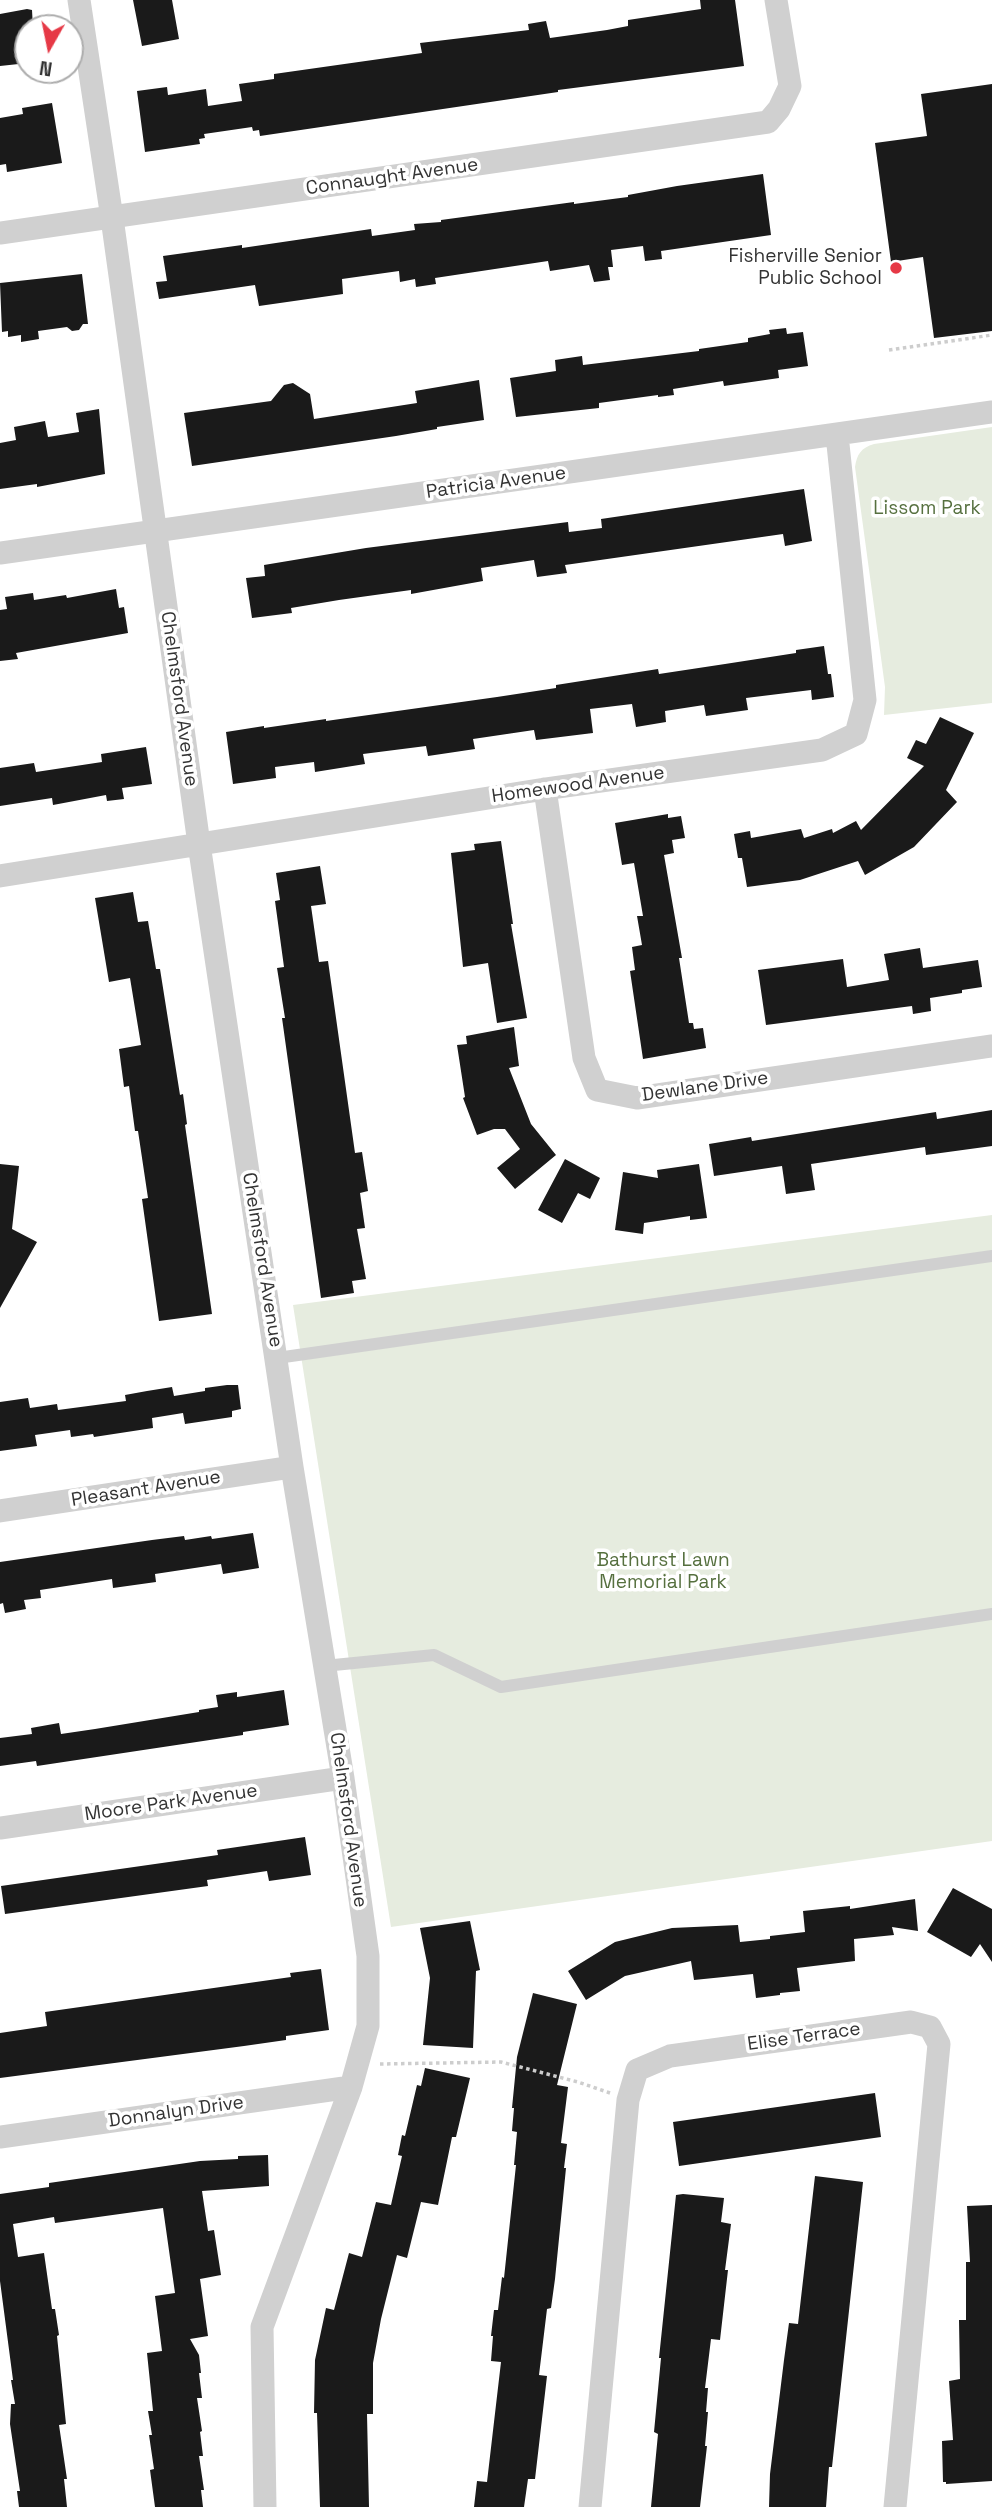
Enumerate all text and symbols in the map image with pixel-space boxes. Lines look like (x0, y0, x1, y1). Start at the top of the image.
north arrow (14, 14, 84, 84)
text: N (38, 55, 54, 82)
street label: Connaught Avenue (304, 154, 480, 200)
place label: Fisherville Senior Public School (729, 246, 882, 290)
marker: Fisherville Senior Public School (888, 260, 904, 276)
street label: Patricia Avenue (425, 462, 567, 504)
park label: Lissom Park (873, 498, 981, 520)
street label: Chelmsford Avenue (155, 610, 203, 788)
street label: Homewood Avenue (490, 762, 666, 808)
street label: Dewlane Drive (640, 1067, 770, 1107)
street label: Chelmsford Avenue (237, 1171, 287, 1349)
street label: Pleasant Avenue (70, 1466, 222, 1512)
park label: Bathurst Lawn Memorial Park (596, 1550, 730, 1594)
street label: Chelmsford Avenue (324, 1731, 372, 1909)
street label: Moore Park Avenue (83, 1780, 259, 1826)
street label: Elise Terrace (746, 2018, 862, 2056)
street label: Donnalyn Drive (107, 2091, 245, 2133)

